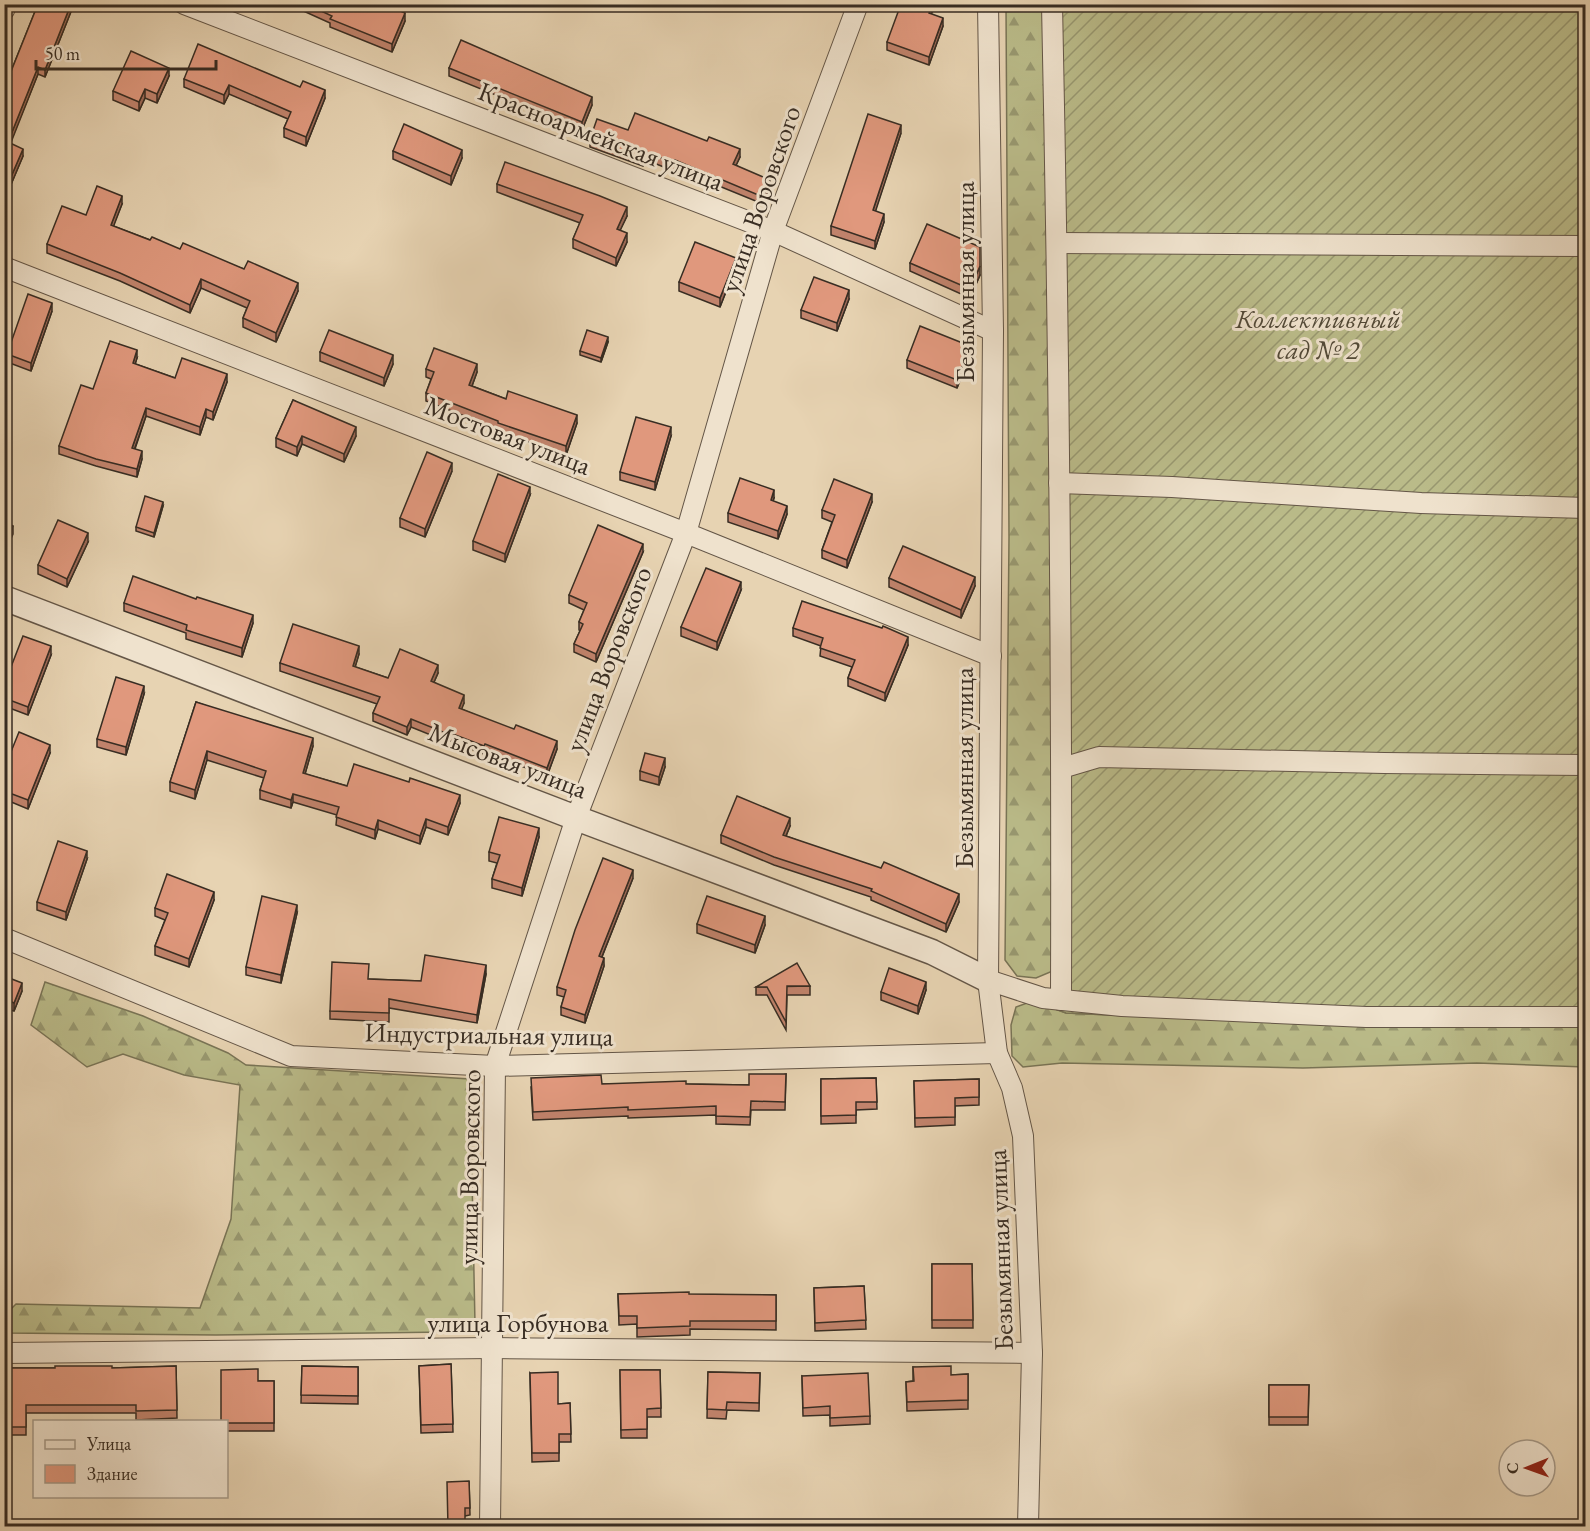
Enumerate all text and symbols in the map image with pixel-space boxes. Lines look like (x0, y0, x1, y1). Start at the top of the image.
scale bar (36, 33, 216, 71)
text: 50 m (45, 42, 80, 65)
street label: Красноармейская улица (473, 73, 729, 199)
street label: улица Воровского (712, 101, 808, 297)
street label: Безымянная улица (947, 181, 982, 383)
park label: Коллективный сад № 2 (1234, 301, 1401, 367)
street label: Мостовая улица (420, 387, 596, 483)
street label: улица Воровского (557, 561, 659, 757)
street label: Безымянная улица (946, 667, 981, 869)
street label: Мысовая улица (424, 714, 593, 806)
street label: Индустриальная улица (364, 1014, 614, 1054)
street label: улица Воровского (450, 1069, 488, 1265)
street label: Безымянная улица (979, 1148, 1021, 1351)
street label: улица Горбунова (428, 1305, 609, 1340)
legend (33, 1420, 228, 1498)
text: Улица (86, 1432, 132, 1455)
north arrow (1497, 1438, 1557, 1498)
text: Здание (87, 1462, 137, 1485)
text: С (1502, 1462, 1523, 1474)

